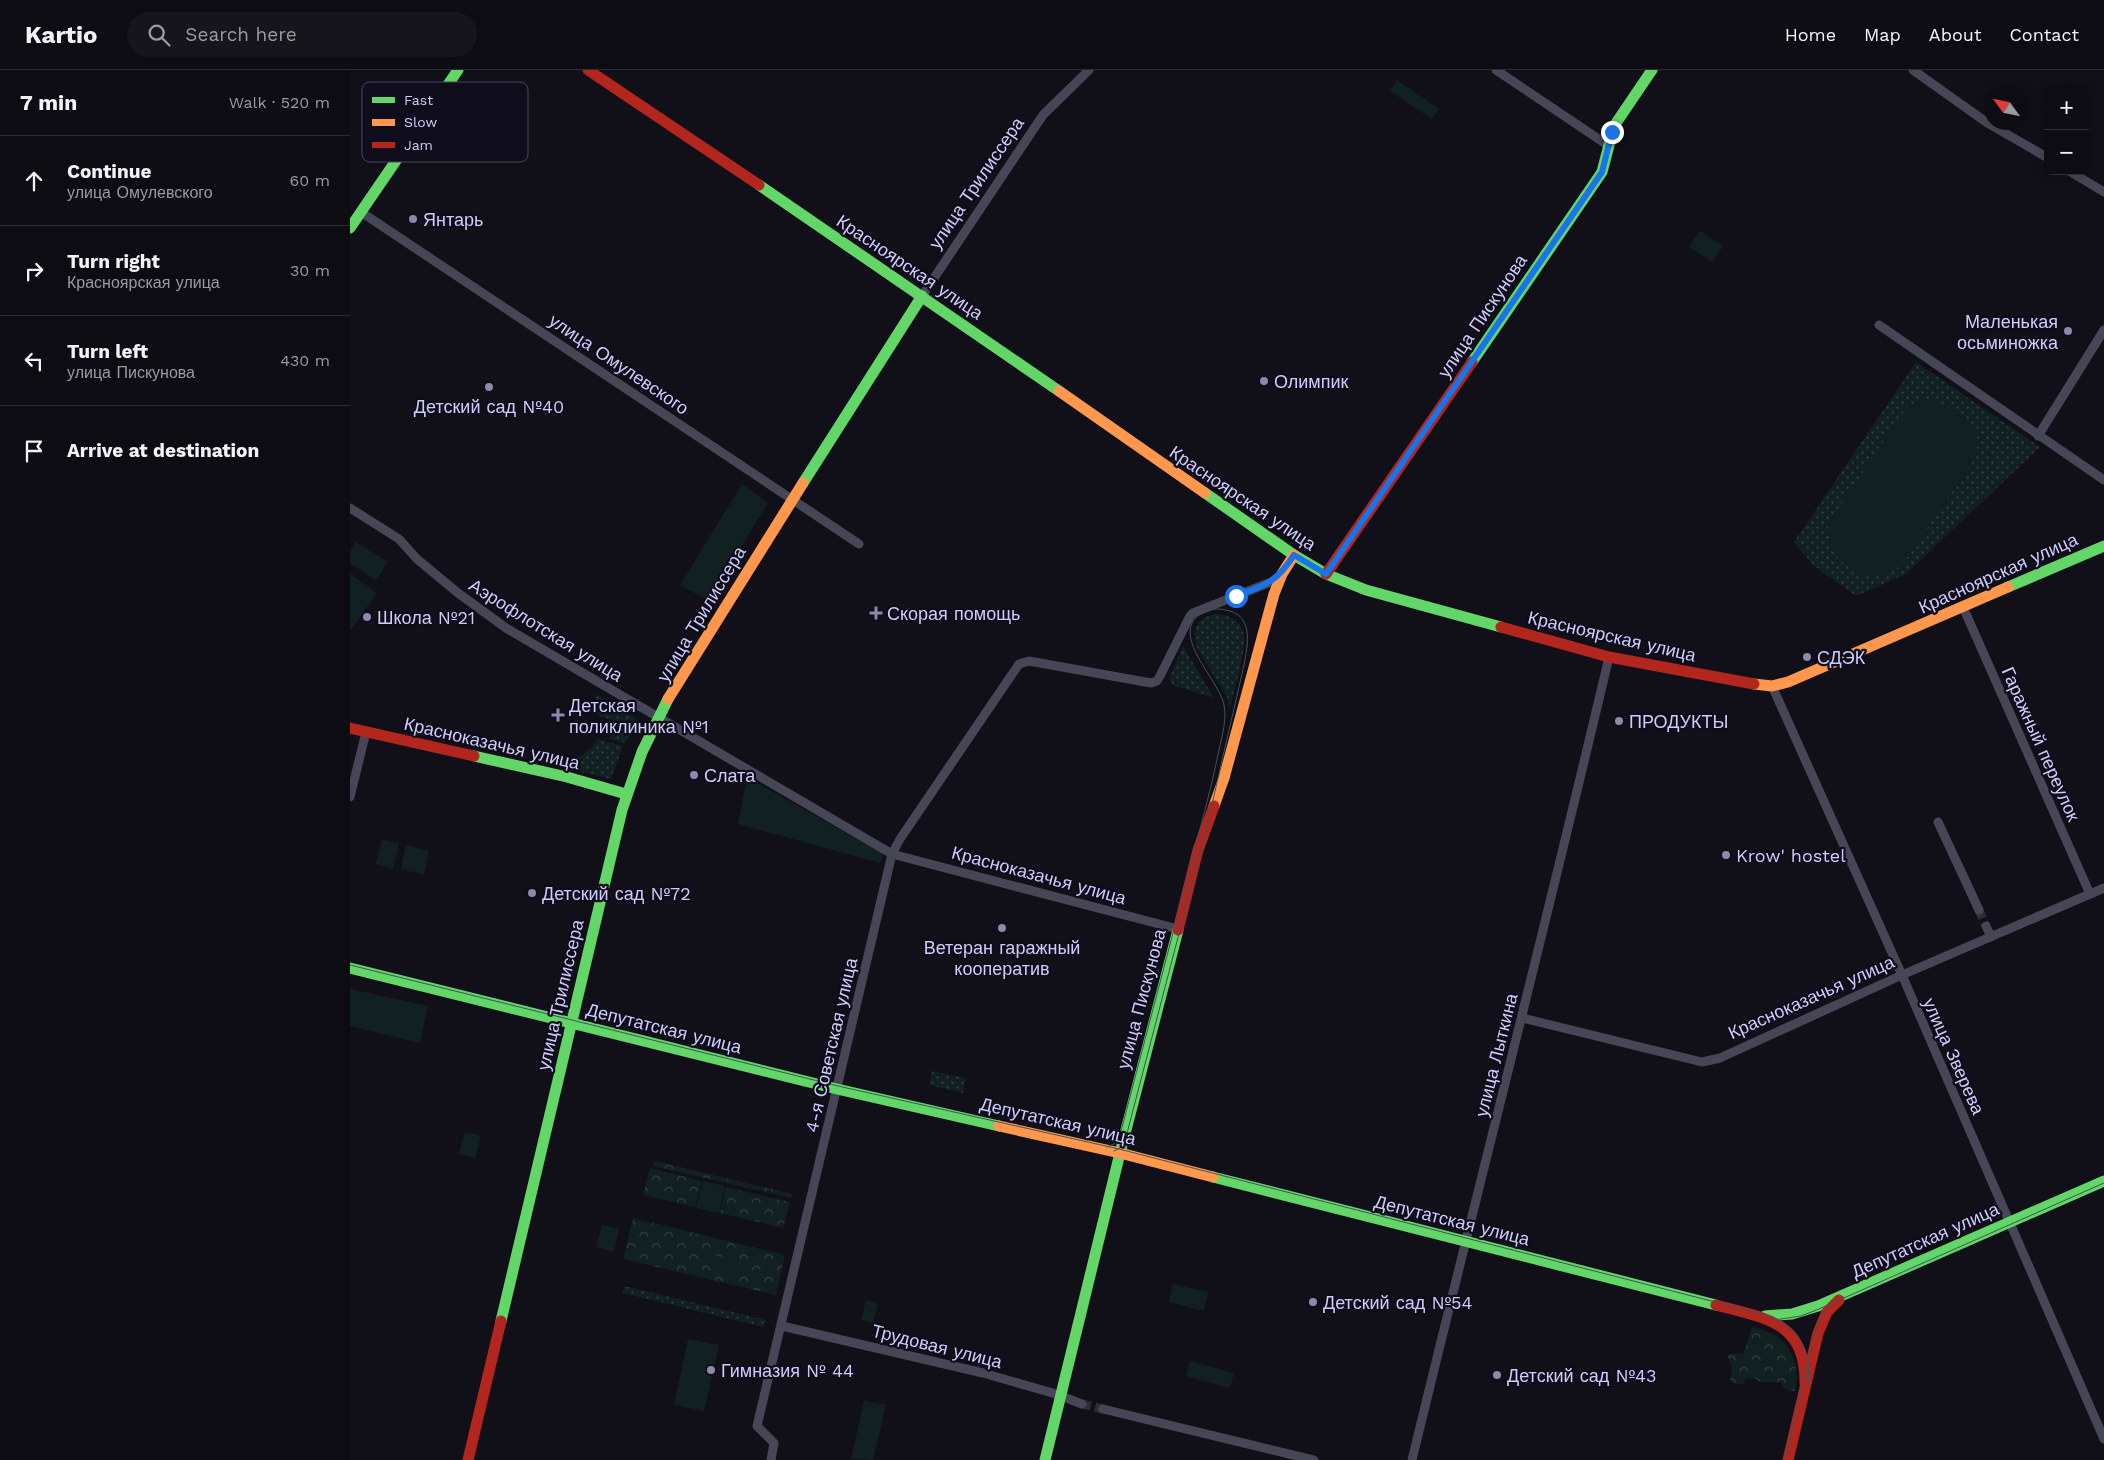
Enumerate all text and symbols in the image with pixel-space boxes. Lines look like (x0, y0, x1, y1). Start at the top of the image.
search box (127, 12, 477, 57)
text: Kartio (25, 21, 97, 49)
icon: search (145, 21, 173, 49)
text: Search here (185, 23, 297, 46)
text: Home (1785, 24, 1836, 45)
text: Map (1864, 24, 1901, 45)
text: About (1929, 24, 1981, 45)
text: Contact (2009, 24, 2079, 45)
legend (362, 82, 528, 162)
north arrow (1984, 85, 2029, 130)
map controls (2044, 85, 2089, 175)
button: + (2044, 85, 2089, 130)
text: 7 min (20, 90, 77, 115)
text: Fast (404, 92, 433, 108)
text: Walk · 520 m (229, 93, 330, 112)
street label: улица Трилиссера (924, 112, 1028, 253)
text: Slow (404, 114, 437, 130)
route end (1601, 121, 1624, 144)
button: − (2044, 130, 2089, 175)
text: Jam (404, 137, 433, 153)
text: Continue (67, 160, 151, 183)
icon: ahead (20, 167, 48, 195)
text: 60 m (290, 171, 330, 190)
text: улица Омулевского (67, 183, 213, 202)
place label: Янтарь (423, 209, 483, 230)
street label: Красноярская улица (833, 210, 988, 324)
marker: Янтарь (407, 213, 419, 225)
text: Turn right (67, 250, 160, 273)
street label: улица Пискунова (1433, 250, 1532, 382)
icon: right (20, 257, 48, 285)
text: 30 m (290, 261, 330, 280)
text: Красноярская улица (67, 273, 220, 292)
street label: улица Омулевского (545, 309, 693, 419)
place label: Маленькая осьминожка (1957, 311, 2059, 353)
marker: Маленькая осьминожка (2062, 325, 2074, 337)
text: Turn left (67, 340, 148, 363)
icon: left (20, 347, 48, 375)
text: 430 m (280, 351, 330, 370)
text: улица Пискунова (67, 363, 195, 382)
place label: Олимпик (1274, 371, 1349, 392)
marker: Олимпик (1258, 375, 1270, 387)
marker: Детский сад №40 (483, 381, 495, 393)
place label: Детский сад №40 (414, 396, 564, 417)
icon: arrive (20, 437, 48, 465)
text: Arrive at destination (67, 439, 259, 462)
street label: Красноярская улица (1166, 441, 1321, 555)
street label: Красноярская улица (1915, 528, 2082, 618)
street label: улица Трилиссера (652, 542, 750, 686)
street label: Аэрофлотская улица (465, 574, 627, 686)
route start (1225, 585, 1248, 608)
place label: Скорая помощь (887, 603, 1020, 624)
marker: Скорая помощь (869, 606, 883, 620)
street label: Красноярская улица (1526, 606, 1699, 666)
place label: Школа №21 (377, 607, 475, 628)
marker: Школа №21 (361, 611, 373, 623)
place label: СДЭК (1817, 647, 1866, 668)
marker: СДЭК (1801, 651, 1813, 663)
street label: Гаражный переулок (1998, 664, 2085, 825)
place label: Детская поликлиника №1 (569, 695, 709, 737)
marker: Детская поликлиника №1 (551, 708, 565, 722)
place label: ПРОДУКТЫ (1629, 711, 1728, 732)
street label: Красноказачья улица (402, 713, 583, 774)
marker: ПРОДУКТЫ (1613, 715, 1625, 727)
place label: Слата (704, 765, 756, 786)
marker: Слата (688, 769, 700, 781)
street label: Красноказачья улица (950, 842, 1129, 909)
place label: Krow' hostel (1736, 845, 1846, 866)
marker: Krow' hostel (1720, 849, 1732, 861)
place label: Детский сад №72 (542, 883, 691, 904)
marker: Детский сад №72 (526, 887, 538, 899)
street label: улица Трилиссера (532, 917, 588, 1073)
marker: Ветеран гаражный кооператив (996, 922, 1008, 934)
street label: улица Пискунова (1112, 926, 1170, 1071)
place label: Ветеран гаражный кооператив (924, 937, 1080, 979)
street label: Красноказачья улица (1725, 950, 1898, 1043)
street label: 4-я Советская улица (801, 955, 862, 1134)
street label: улица Лыткина (1471, 990, 1522, 1119)
street label: улица Зверева (1919, 995, 1989, 1118)
street label: Депутатская улица (584, 999, 745, 1058)
street label: Депутатская улица (978, 1093, 1139, 1149)
street label: Депутатская улица (1372, 1191, 1533, 1250)
street label: Депутатская улица (1848, 1198, 2003, 1282)
place label: Детский сад №54 (1323, 1292, 1473, 1313)
marker: Детский сад №54 (1307, 1296, 1319, 1308)
street label: Трудовая улица (870, 1320, 1005, 1373)
place label: Гимназия № 44 (721, 1360, 854, 1381)
marker: Гимназия № 44 (705, 1364, 717, 1376)
place label: Детский сад №43 (1507, 1365, 1657, 1386)
marker: Детский сад №43 (1491, 1369, 1503, 1381)

